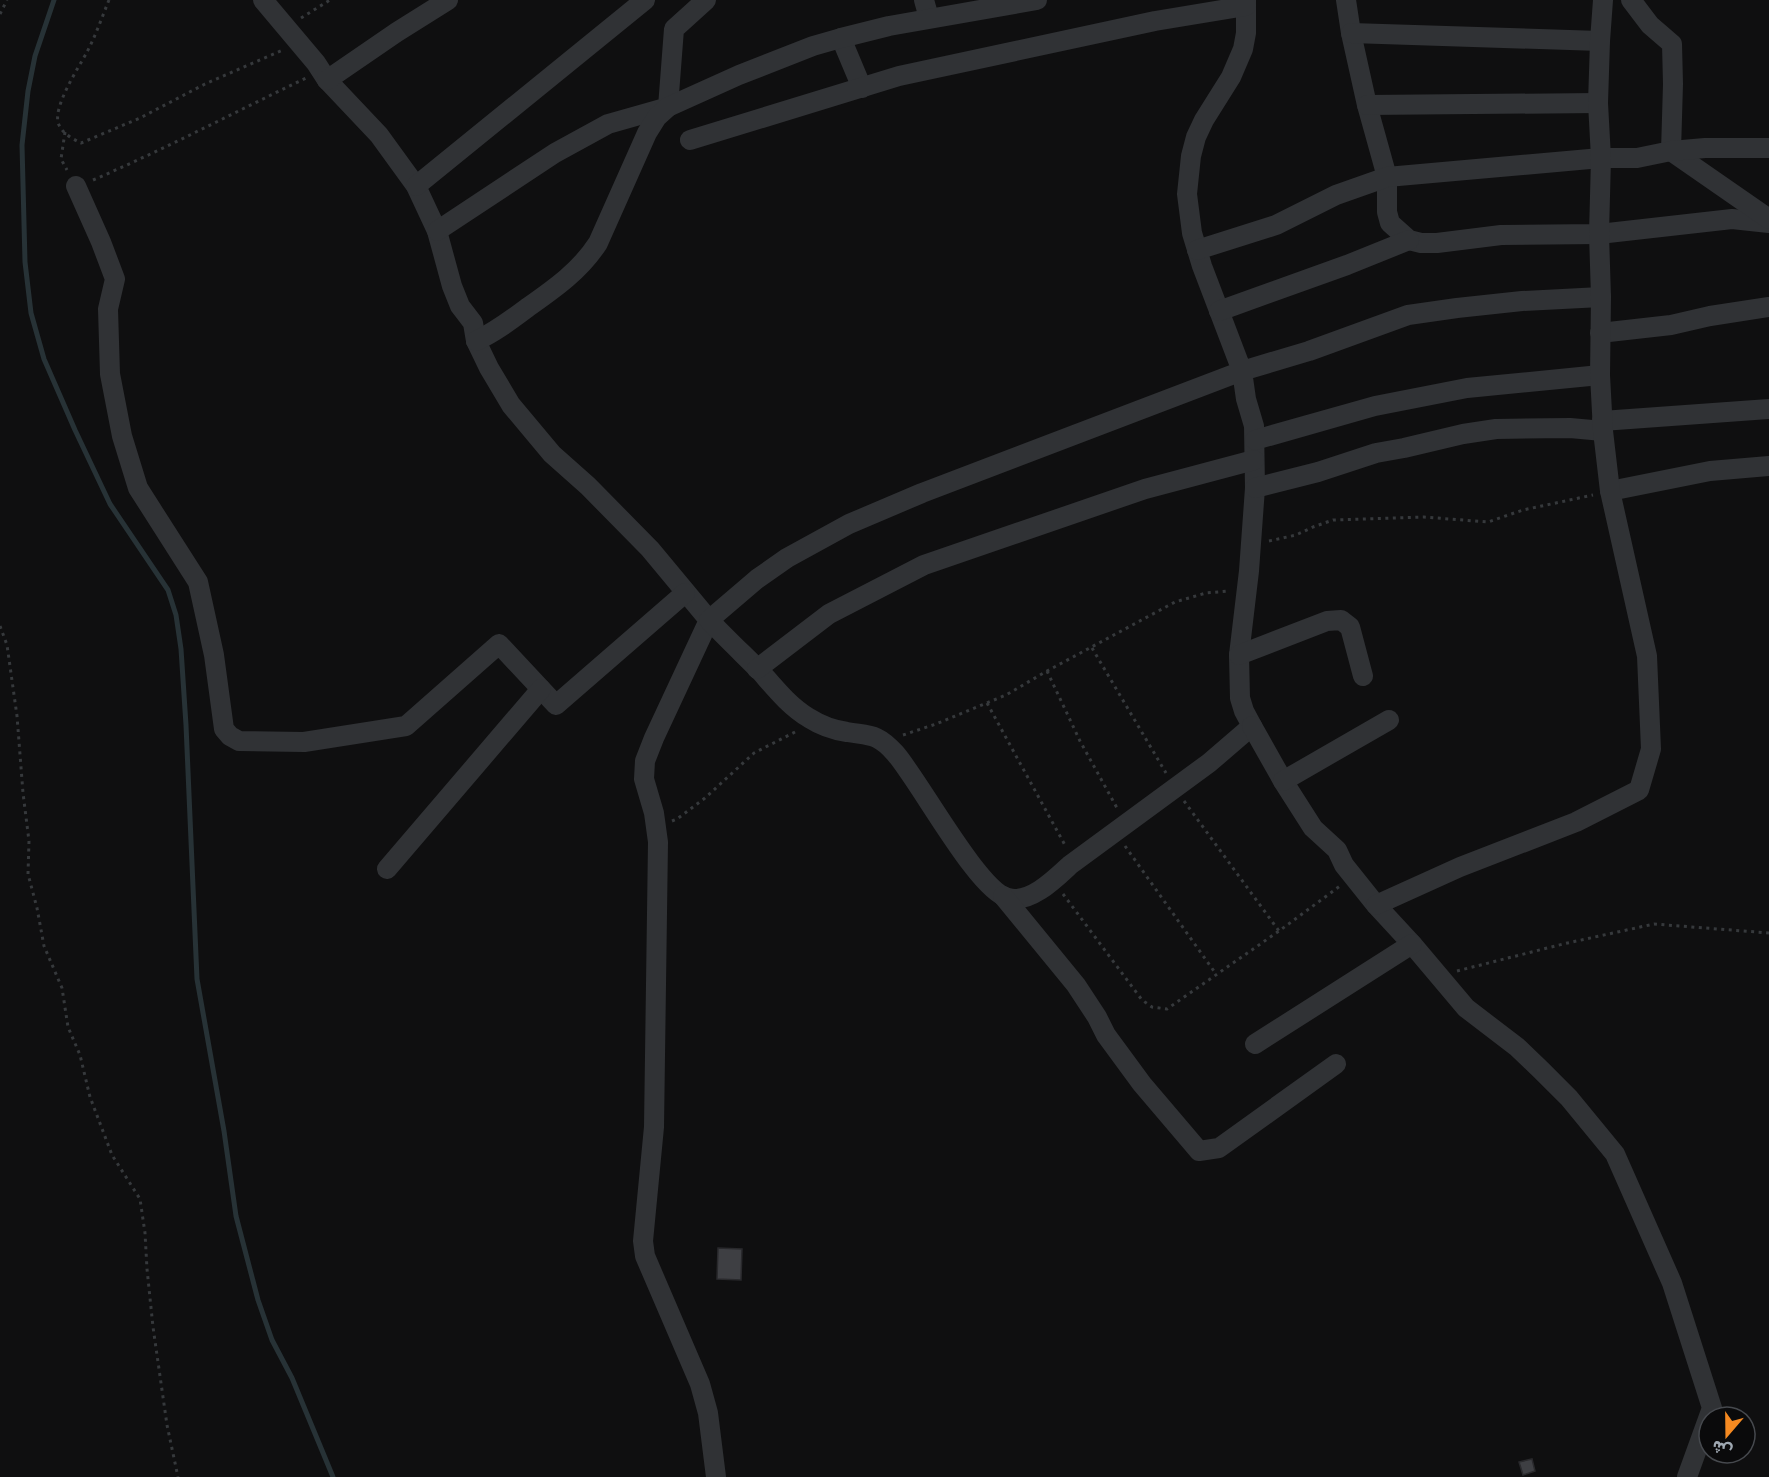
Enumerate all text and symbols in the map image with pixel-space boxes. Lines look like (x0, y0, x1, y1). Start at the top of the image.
north arrow (1697, 1405, 1757, 1465)
text: ش (1709, 1436, 1735, 1461)

